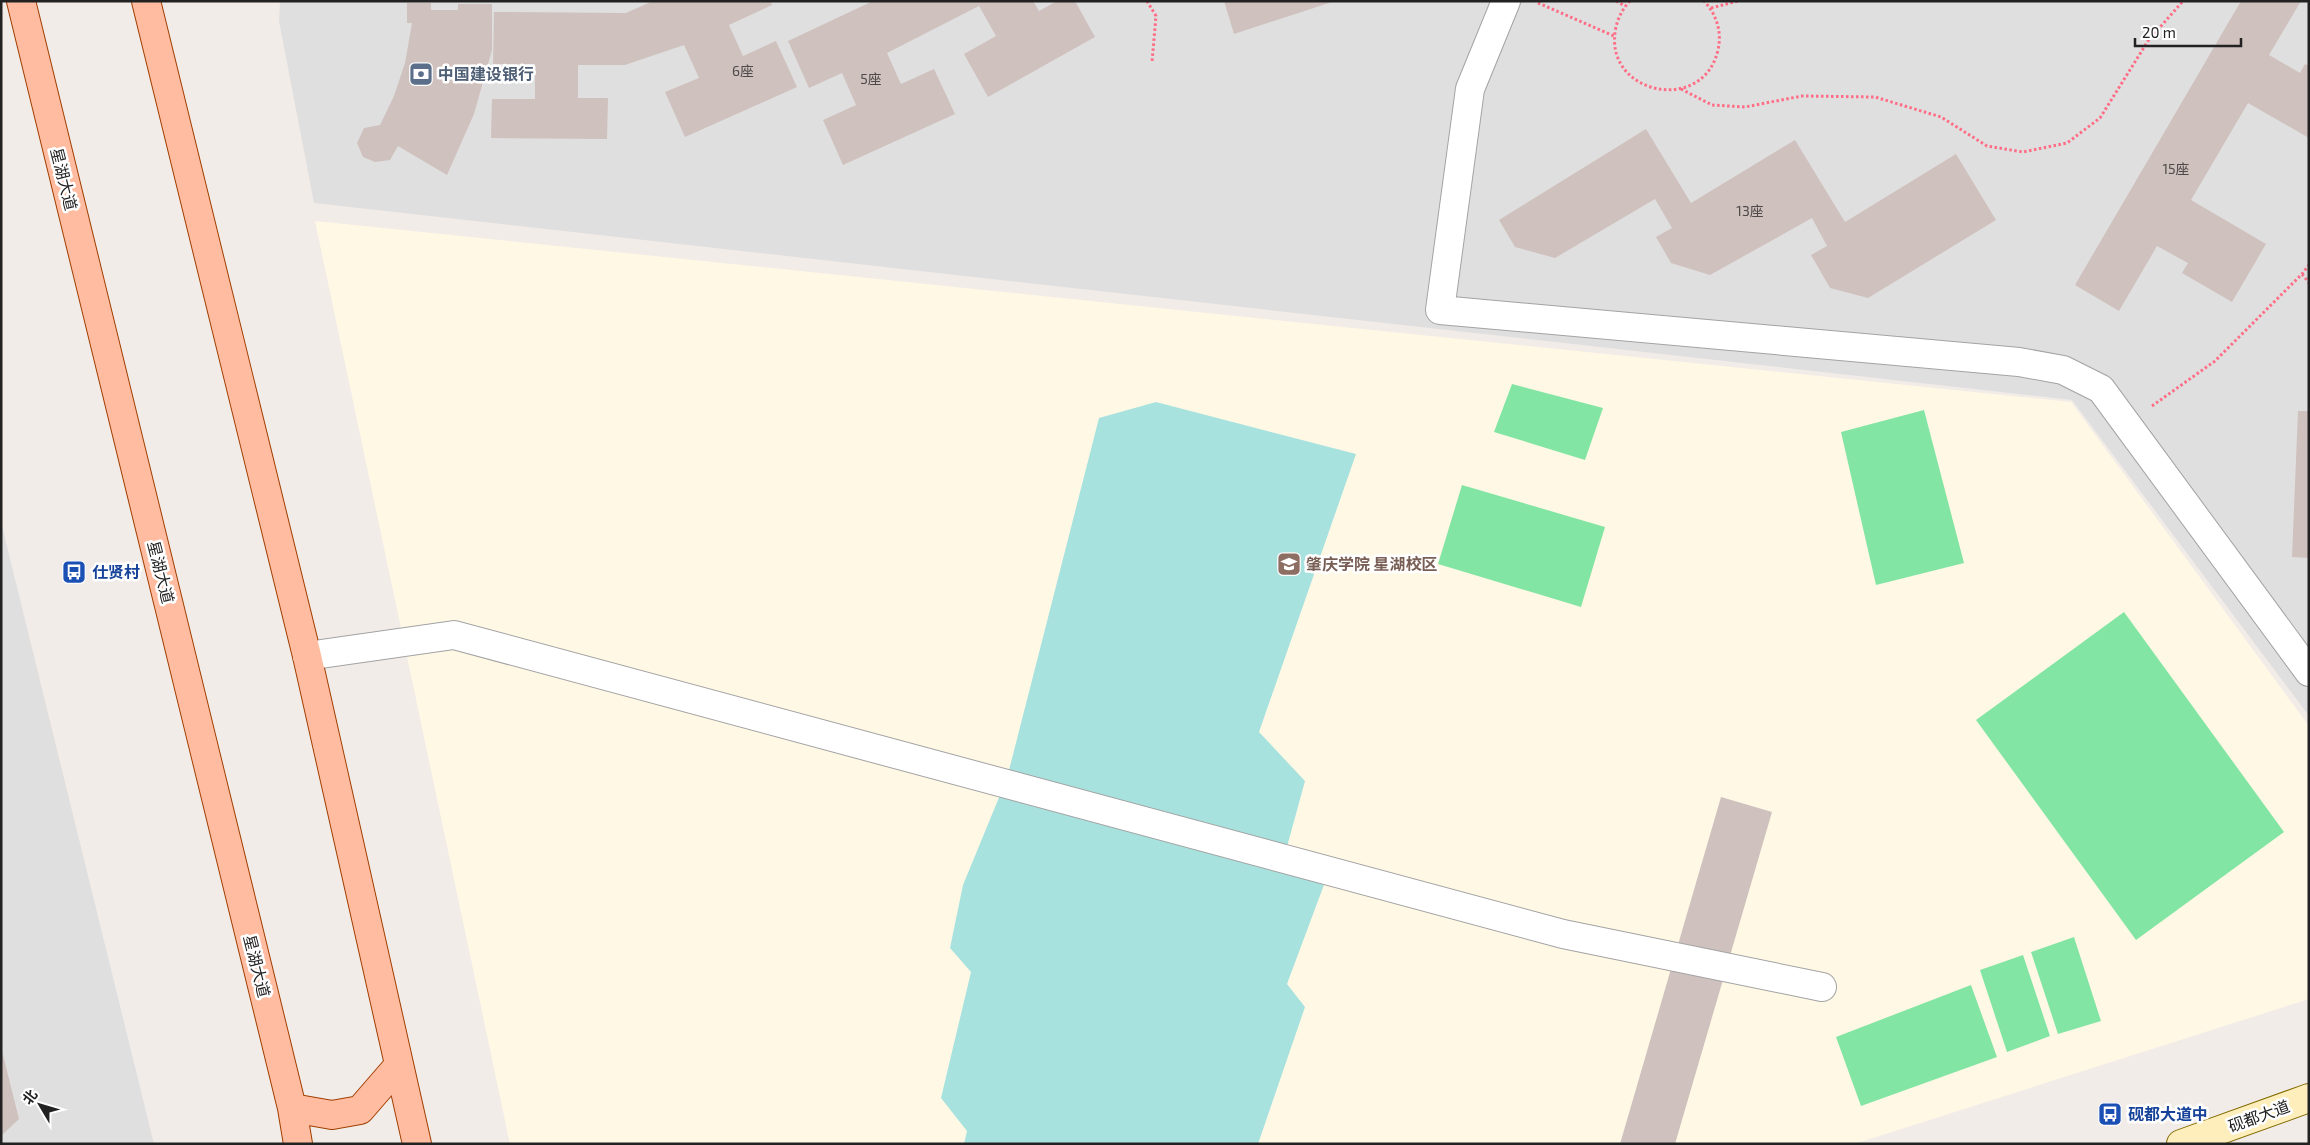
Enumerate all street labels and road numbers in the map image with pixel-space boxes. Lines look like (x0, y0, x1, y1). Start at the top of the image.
street label: 星湖大道 (48, 146, 81, 212)
street label: 星湖大道 (145, 539, 178, 605)
street label: 星湖大道 (241, 933, 274, 999)
street label: 砚都大道 (2226, 1096, 2292, 1135)

